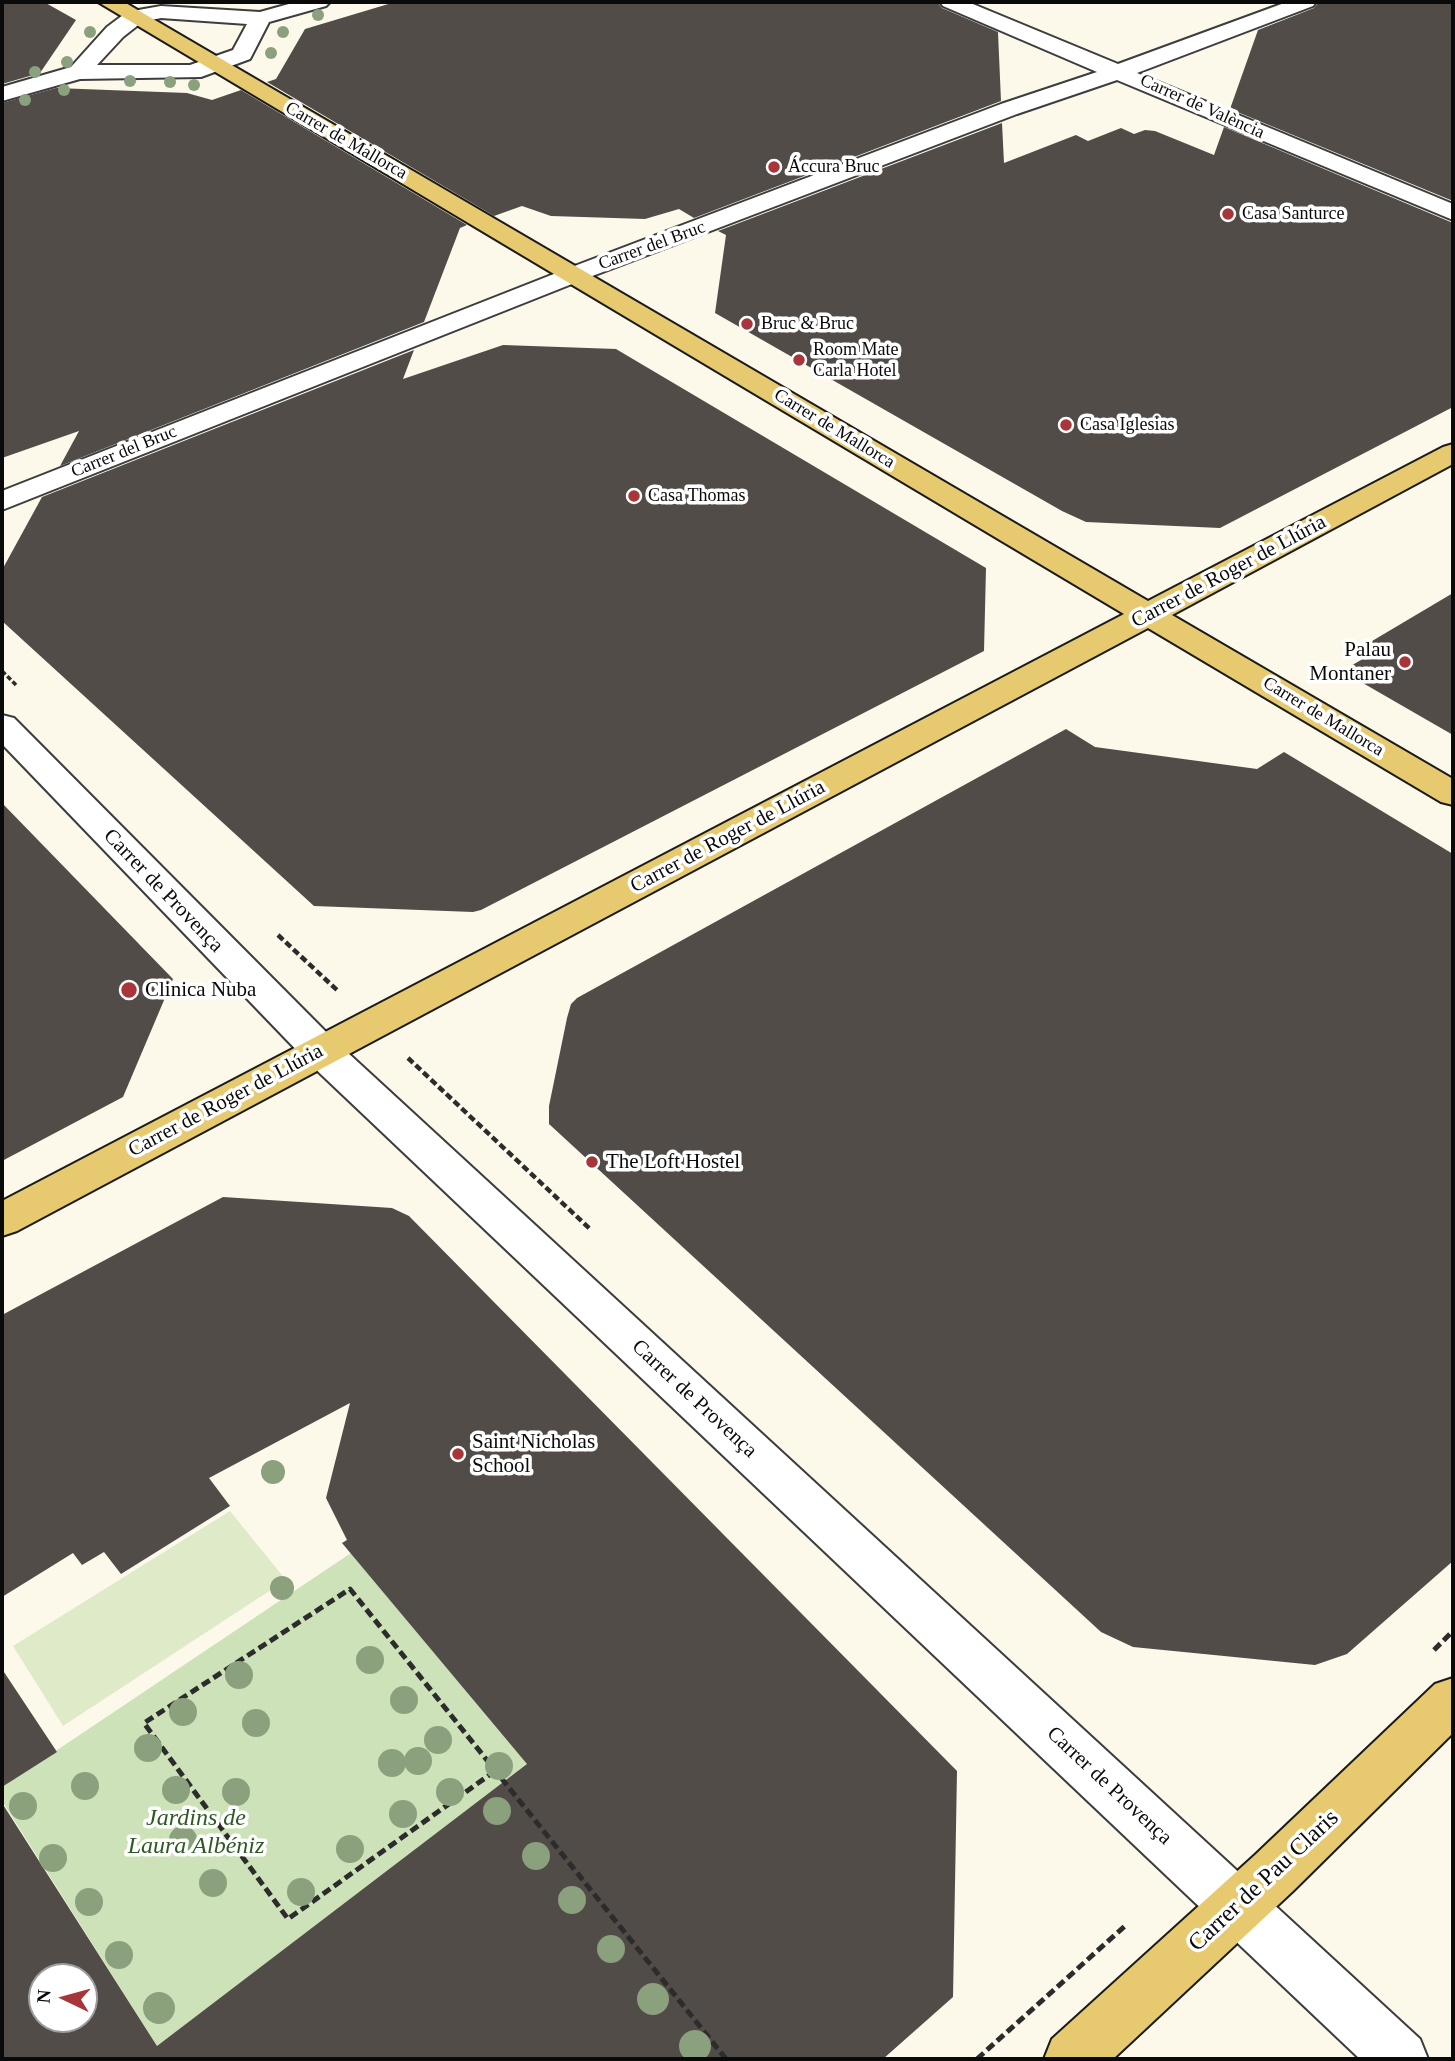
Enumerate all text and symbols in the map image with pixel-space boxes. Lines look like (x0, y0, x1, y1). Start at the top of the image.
street label: Carrer de València (1136, 70, 1268, 144)
street label: Carrer de Mallorca (281, 97, 411, 185)
place label: Áccura Bruc (788, 156, 879, 178)
marker: Áccura Bruc (766, 159, 782, 175)
place label: Casa Santurce (1242, 203, 1344, 225)
marker: Casa Santurce (1220, 206, 1236, 222)
street label: Carrer del Bruc (596, 217, 708, 275)
place label: Bruc & Bruc (761, 313, 854, 335)
marker: Bruc & Bruc (739, 316, 755, 332)
place label: Room Mate Carla Hotel (813, 339, 898, 382)
marker: Room Mate Carla Hotel (791, 352, 807, 368)
street label: Carrer de Mallorca (770, 384, 898, 474)
place label: Casa Iglesias (1080, 414, 1174, 436)
marker: Casa Iglesias (1058, 417, 1074, 433)
street label: Carrer del Bruc (68, 421, 180, 483)
place label: Casa Thomas (648, 485, 745, 507)
marker: Casa Thomas (626, 488, 642, 504)
street label: Carrer de Roger de Llúria (1127, 510, 1331, 634)
place label: Palau Montaner (1309, 637, 1391, 687)
marker: Palau Montaner (1397, 654, 1413, 670)
street label: Carrer de Mallorca (1259, 672, 1387, 762)
street label: Carrer de Roger de Llúria (626, 775, 830, 899)
street label: Carrer de Provença (98, 824, 228, 958)
place label: Clinica Nuba (145, 977, 256, 1003)
marker: Clinica Nuba (119, 980, 139, 1000)
street label: Carrer de Roger de Llúria (124, 1039, 328, 1163)
place label: The Loft Hostel (606, 1149, 740, 1175)
marker: The Loft Hostel (584, 1154, 600, 1170)
street label: Carrer de Provença (626, 1335, 762, 1463)
place label: Saint Nicholas School (472, 1429, 595, 1479)
marker: Saint Nicholas School (450, 1446, 466, 1462)
street label: Carrer de Provença (1041, 1722, 1177, 1850)
street label: Carrer de Pau Claris (1183, 1804, 1345, 1958)
park label: Jardins de Laura Albéniz (128, 1805, 264, 1861)
north arrow (28, 1963, 98, 2033)
text: N (33, 1989, 55, 2004)

